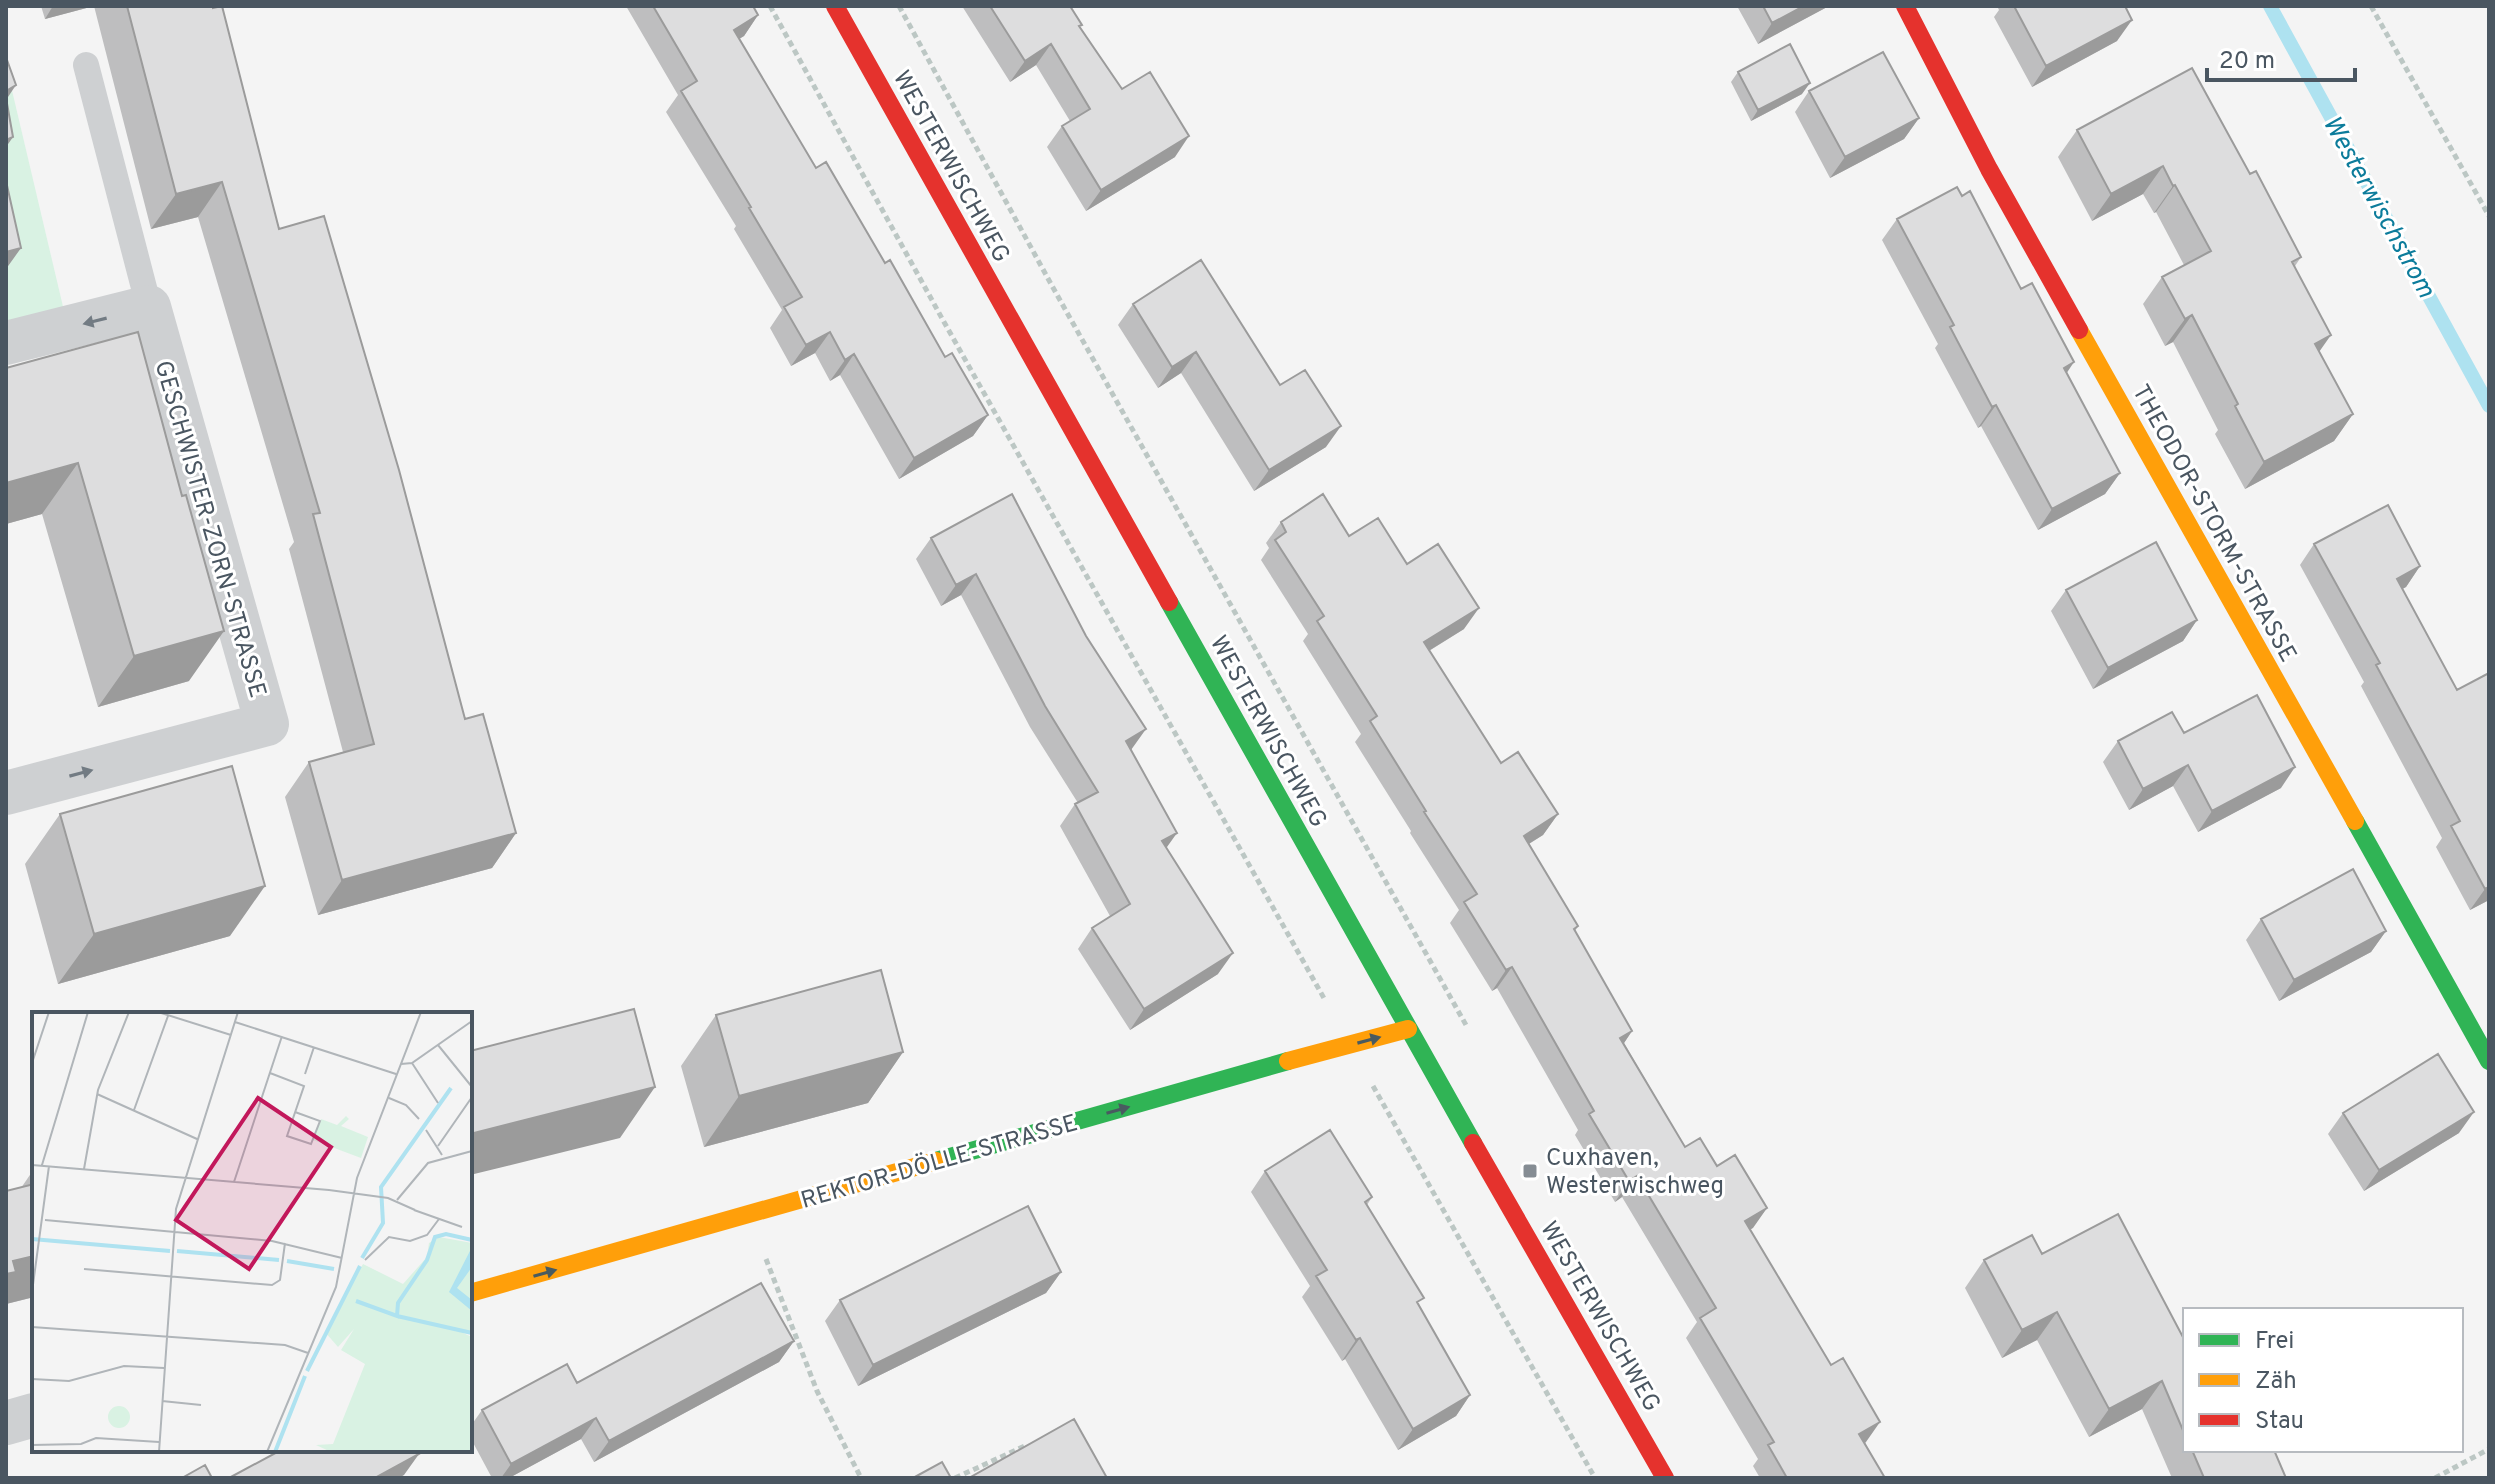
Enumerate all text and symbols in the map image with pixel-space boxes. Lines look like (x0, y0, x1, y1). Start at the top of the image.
scale bar (2207, 32, 2355, 82)
text: 20 m (2219, 47, 2275, 77)
street label: WESTERWISCHWEG (885, 66, 1015, 268)
water label: Westerwischstrom (2314, 110, 2442, 305)
one-way arrow (82, 315, 107, 327)
street label: GESCHWISTER-ZORN-STRASSE (147, 358, 272, 702)
street label: THEODOR-STORM-STRASSE (2124, 380, 2302, 668)
street label: WESTERWISCHWEG (1202, 631, 1332, 833)
one-way arrow (69, 766, 94, 778)
inset map (32, 1012, 472, 1452)
one-way arrow (1356, 1033, 1381, 1045)
one-way arrow (1107, 1103, 1131, 1116)
street label: REKTOR-DÖLLE-STRASSE (797, 1107, 1081, 1217)
place label: Cuxhaven, Westerwischweg (1546, 1144, 1724, 1202)
marker: Cuxhaven, Westerwischweg (1521, 1162, 1539, 1180)
street label: WESTERWISCHWEG (1533, 1216, 1666, 1418)
one-way arrow (533, 1266, 558, 1278)
legend (2183, 1308, 2463, 1452)
text: Frei (2255, 1327, 2294, 1357)
text: Zäh (2255, 1367, 2297, 1397)
text: Stau (2255, 1407, 2304, 1437)

